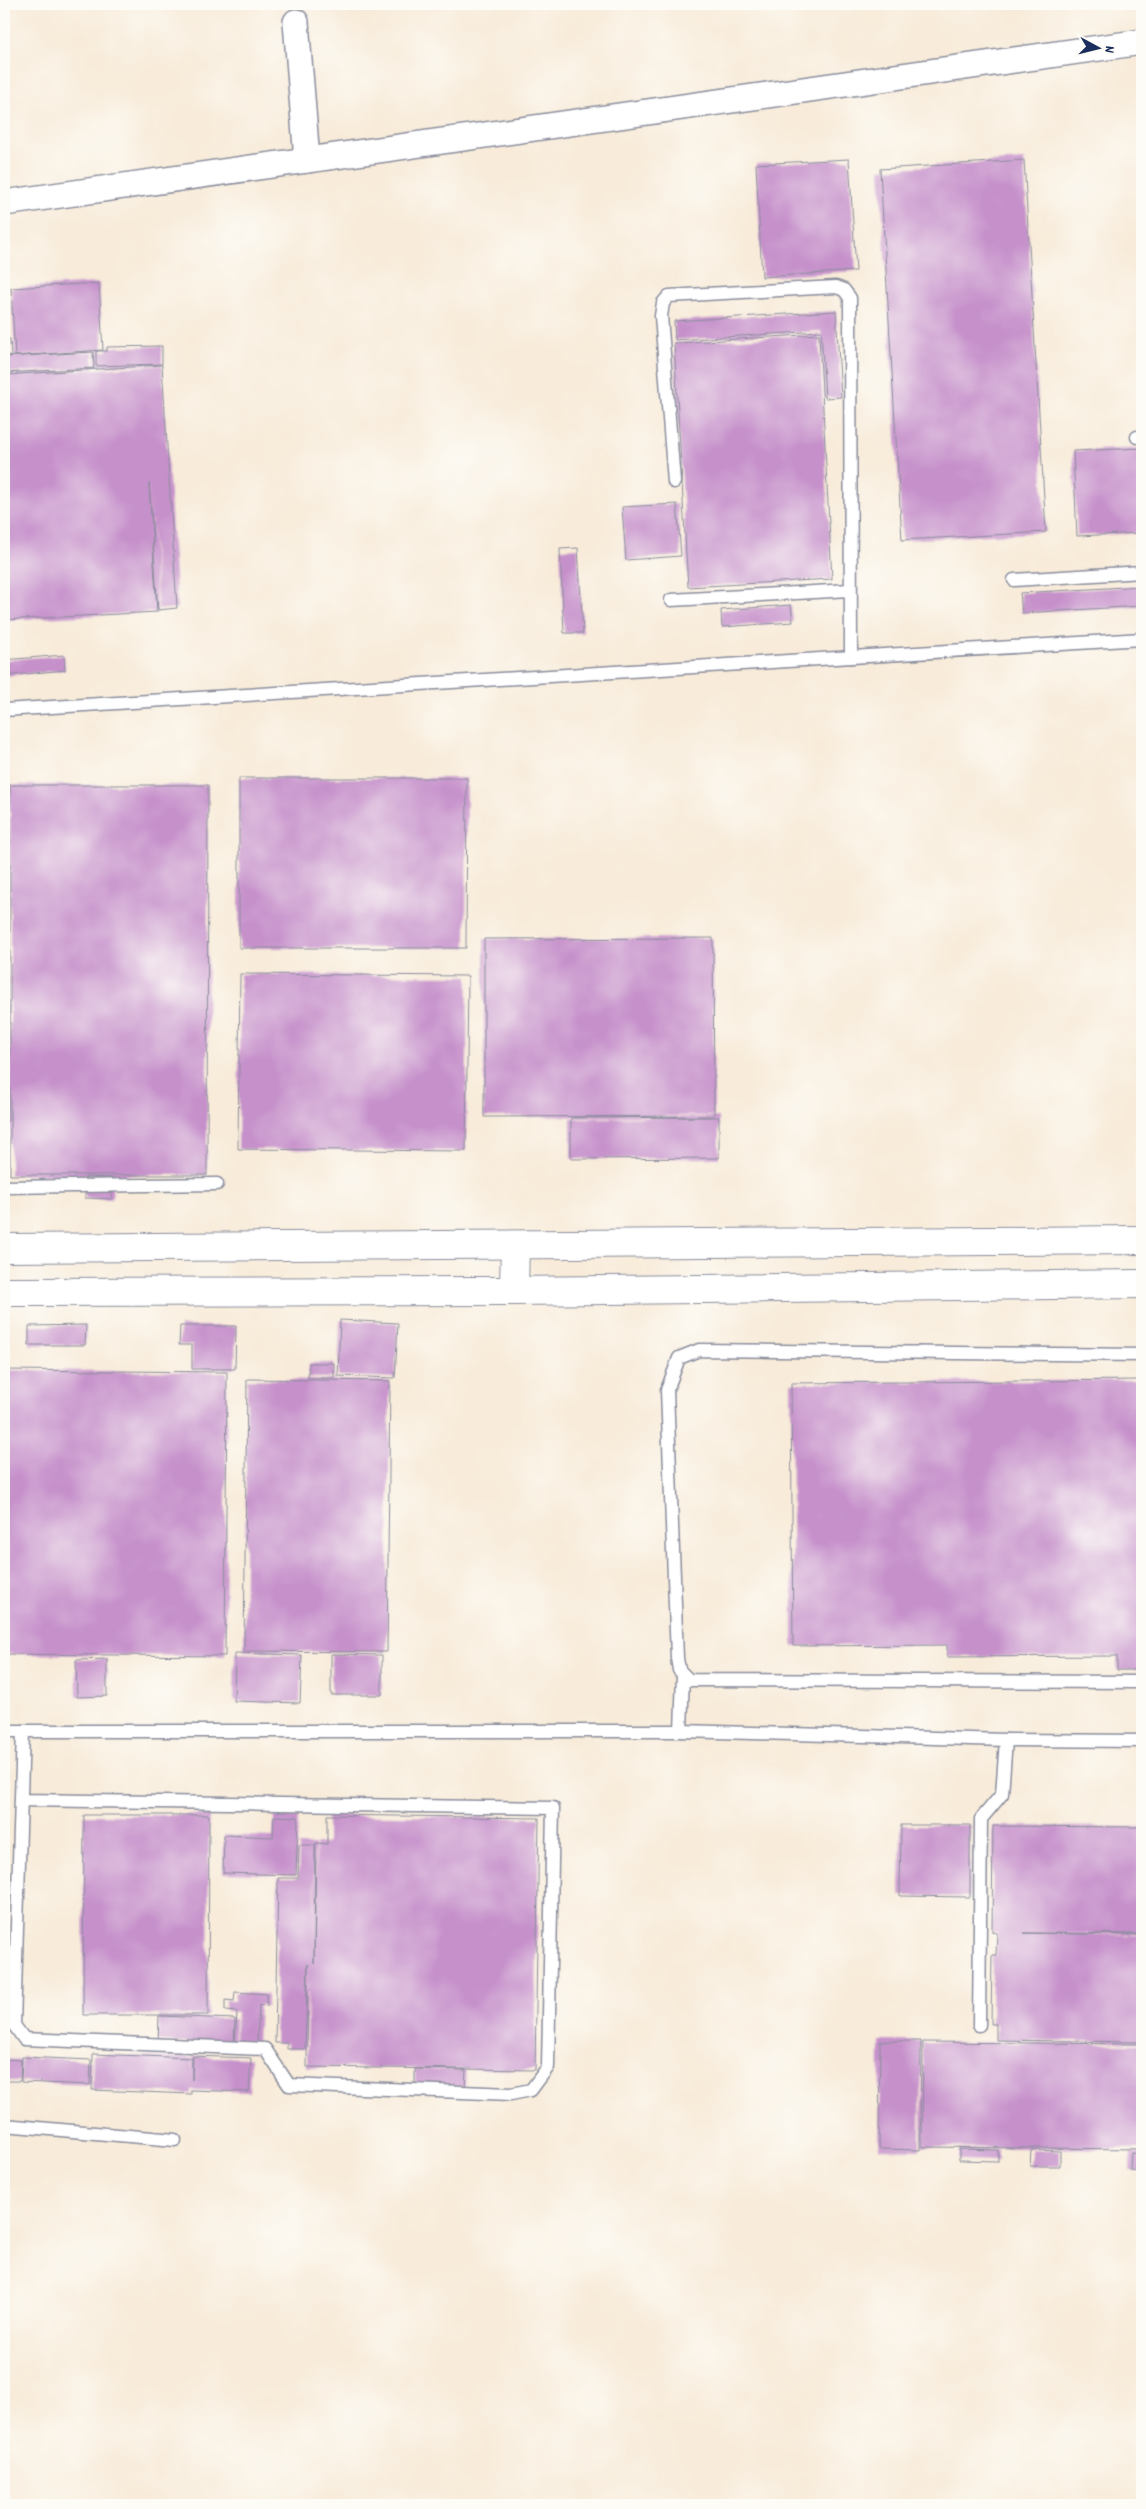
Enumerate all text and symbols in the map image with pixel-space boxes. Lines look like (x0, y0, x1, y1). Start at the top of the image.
north arrow (1074, 22, 1124, 72)
text: N (1099, 45, 1119, 54)

